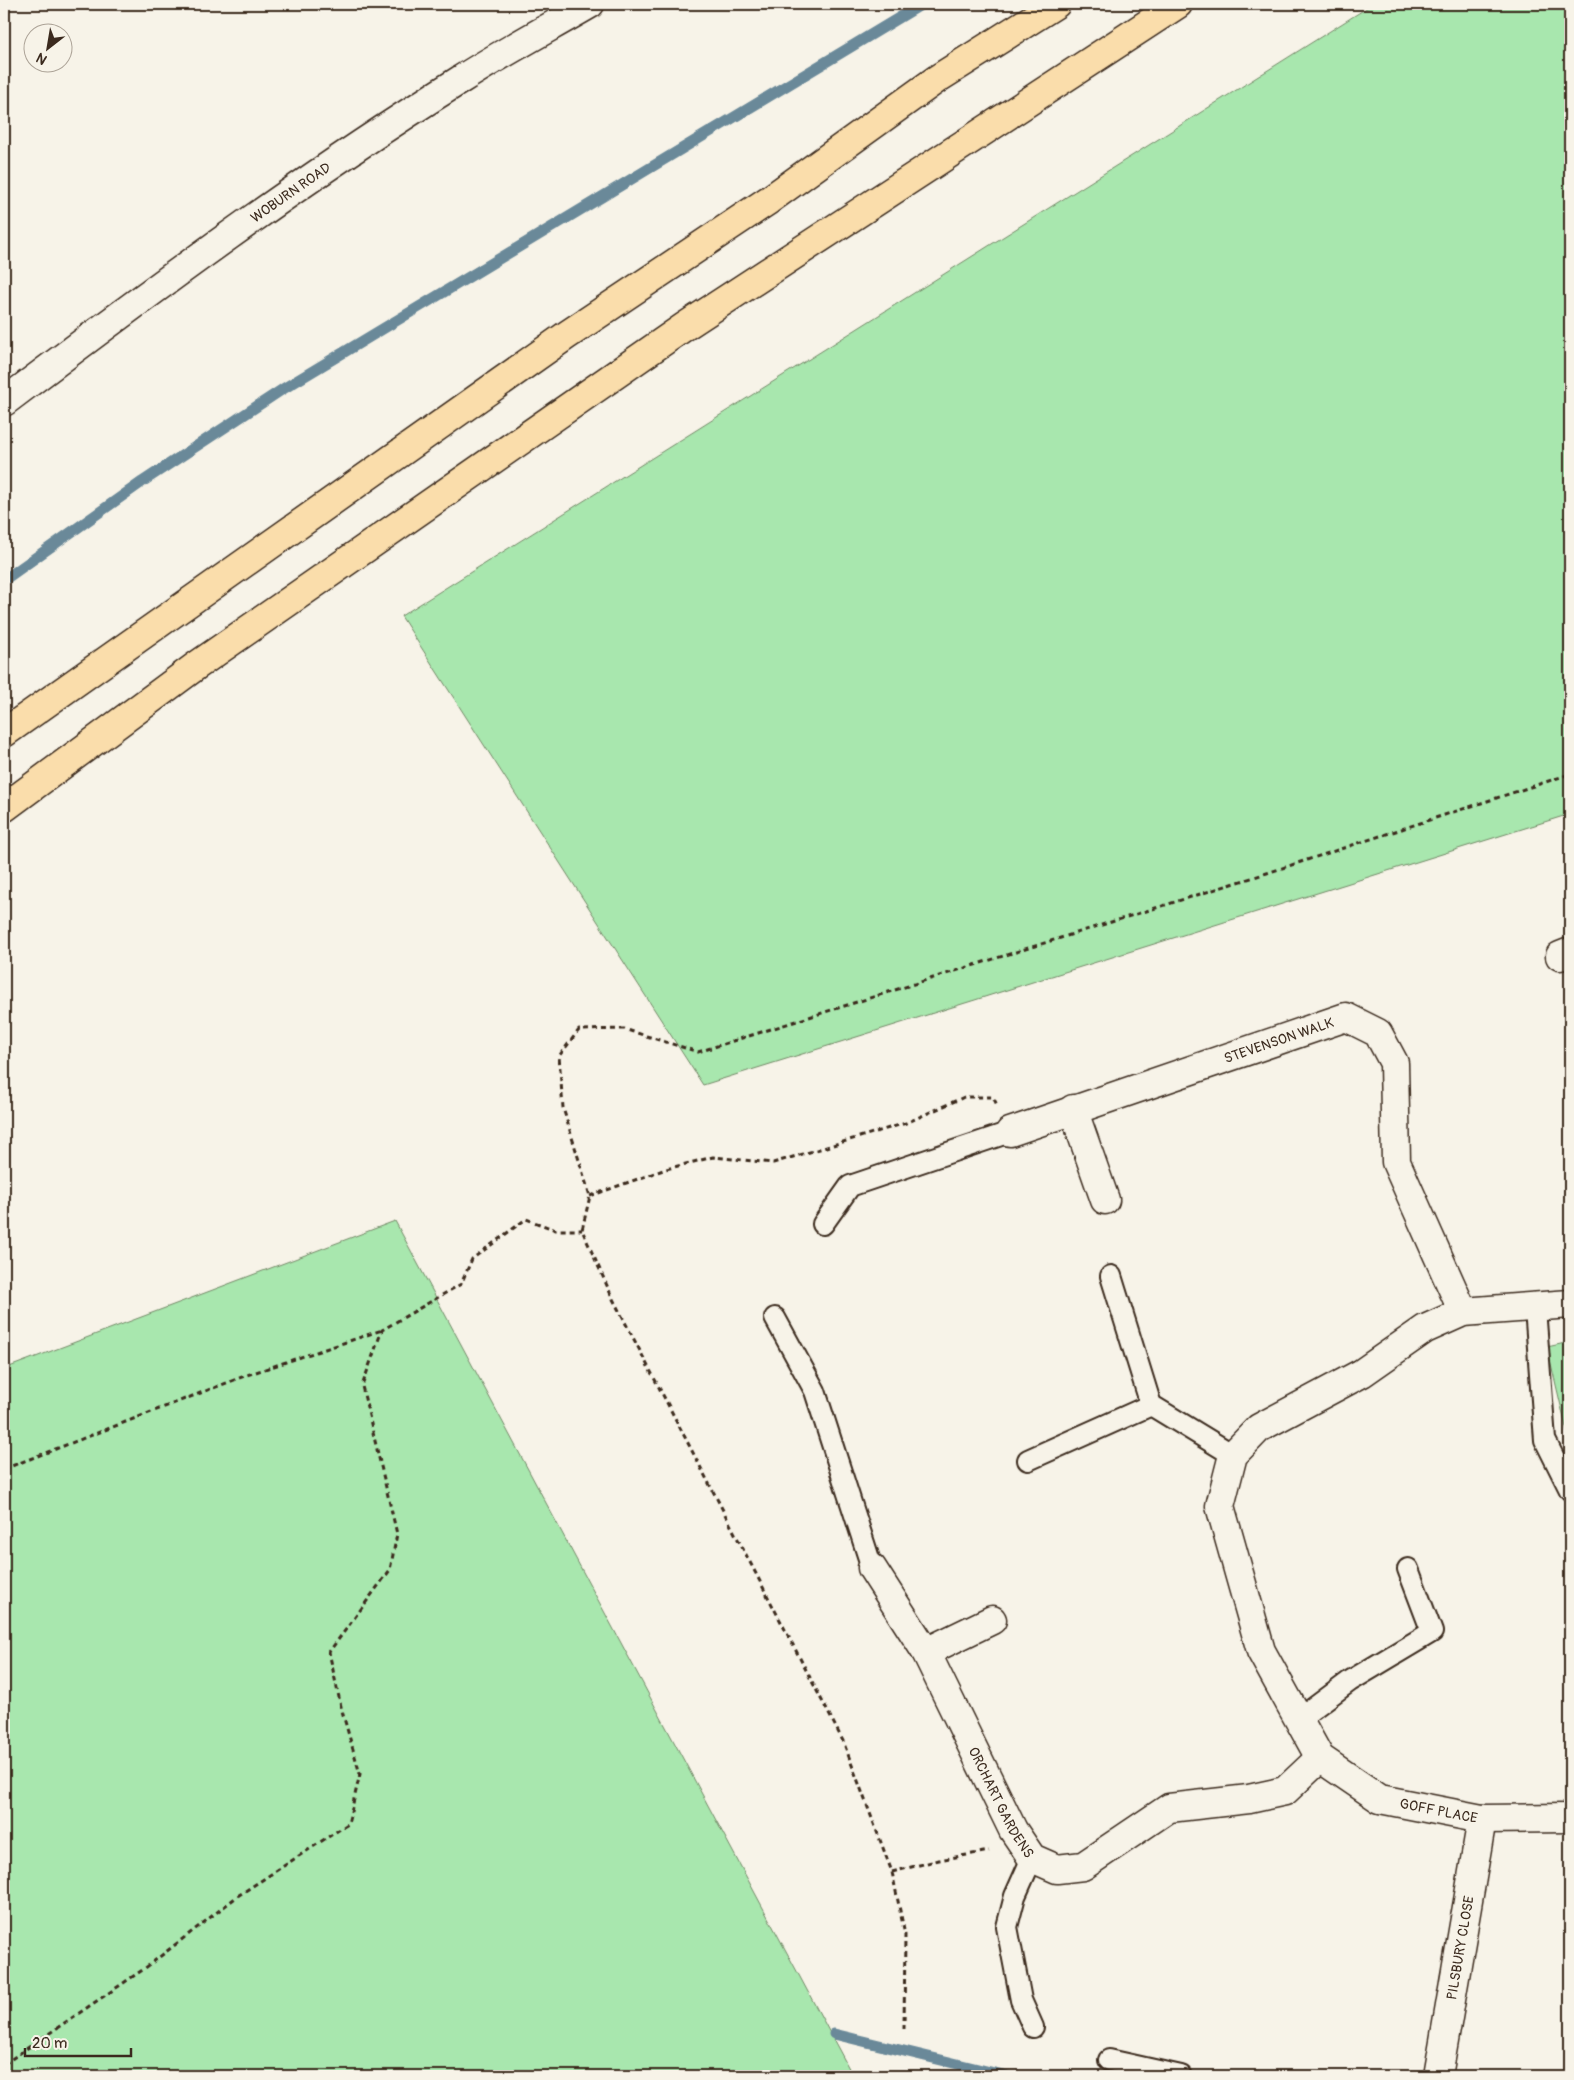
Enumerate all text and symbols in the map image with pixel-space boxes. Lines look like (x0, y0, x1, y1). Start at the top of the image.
north arrow (22, 22, 72, 72)
text: N (33, 49, 50, 68)
street label: WOBURN ROAD (247, 159, 334, 226)
street label: STEVENSON WALK (1222, 1013, 1336, 1067)
street label: ORCHART GARDENS (965, 1744, 1038, 1861)
street label: GOFF PLACE (1398, 1795, 1479, 1826)
street label: PILSBURY CLOSE (1443, 1895, 1477, 2001)
scale bar (25, 2025, 131, 2057)
text: 20 m (32, 2034, 67, 2053)

